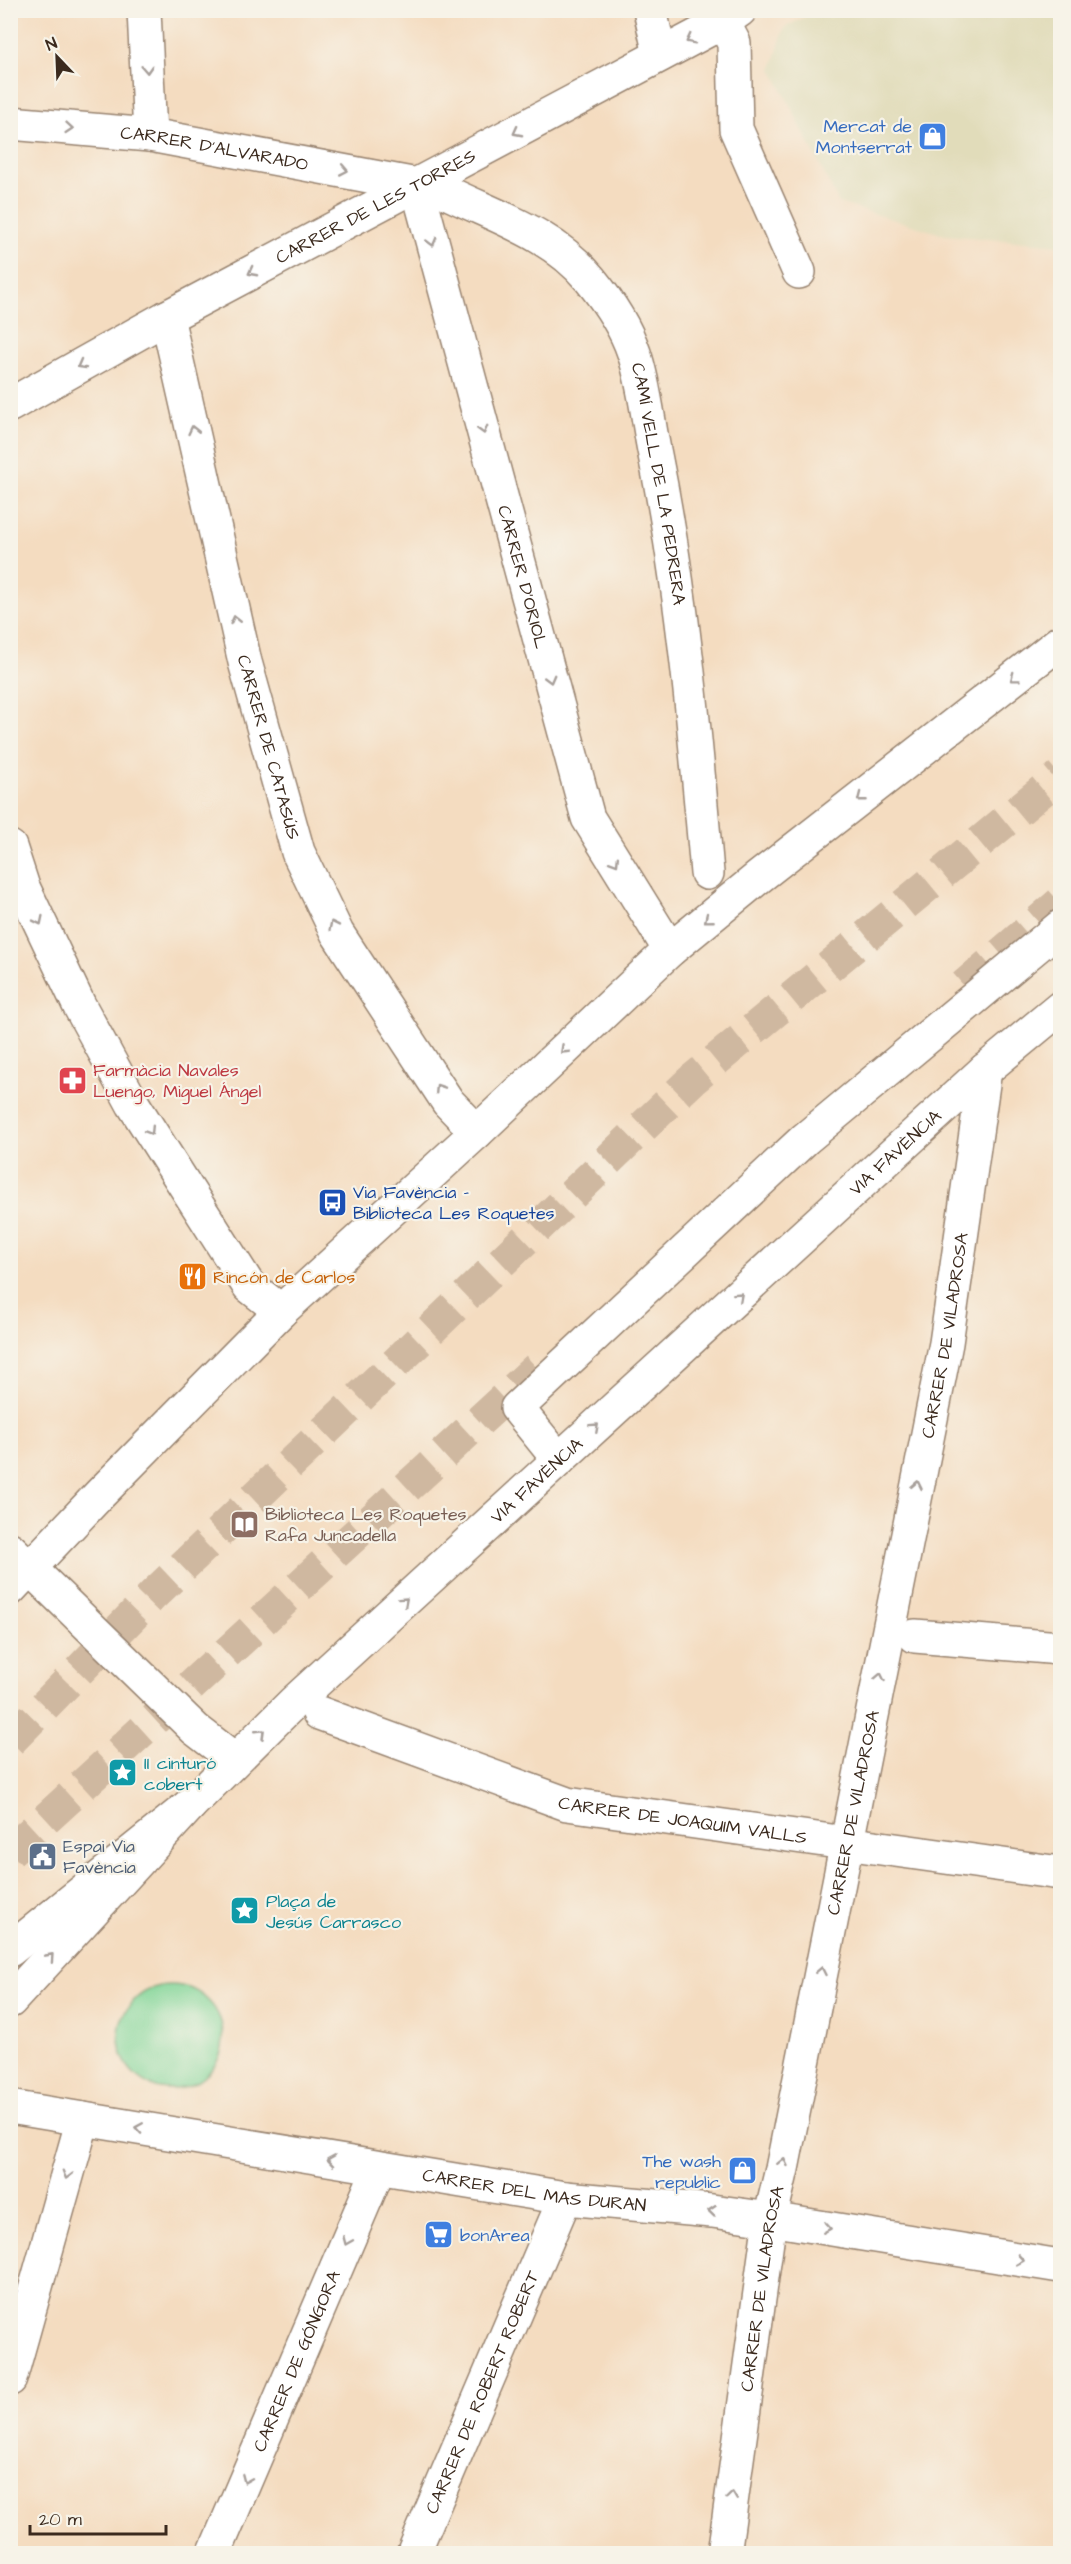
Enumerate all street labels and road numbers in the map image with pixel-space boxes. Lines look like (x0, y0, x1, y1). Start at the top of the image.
street label: CARRER D'ALVARADO (119, 121, 310, 177)
street label: CARRER DE LES TORRES (271, 143, 480, 270)
street label: CAMÍ VELL DE LA PEDRERA (625, 360, 692, 607)
street label: CARRER D'ORIOL (491, 502, 554, 652)
street label: CARRER DE CATASÚS (231, 653, 306, 842)
street label: VIA FAVÈNCIA (844, 1104, 947, 1201)
street label: CARRER DE VILADROSA (915, 1231, 975, 1440)
street label: VIA FAVÈNCIA (485, 1432, 589, 1529)
street label: CARRER DE VILADROSA (821, 1708, 886, 1917)
street label: CARRER DE JOAQUIM VALLS (555, 1790, 808, 1850)
street label: CARRER DEL MAS DURAN (421, 2163, 647, 2218)
street label: CARRER DE VILADROSA (734, 2183, 791, 2393)
street label: CARRER DE GÓNGORA (247, 2266, 347, 2456)
street label: CARRER DE ROBERT ROBERT (420, 2266, 546, 2518)

